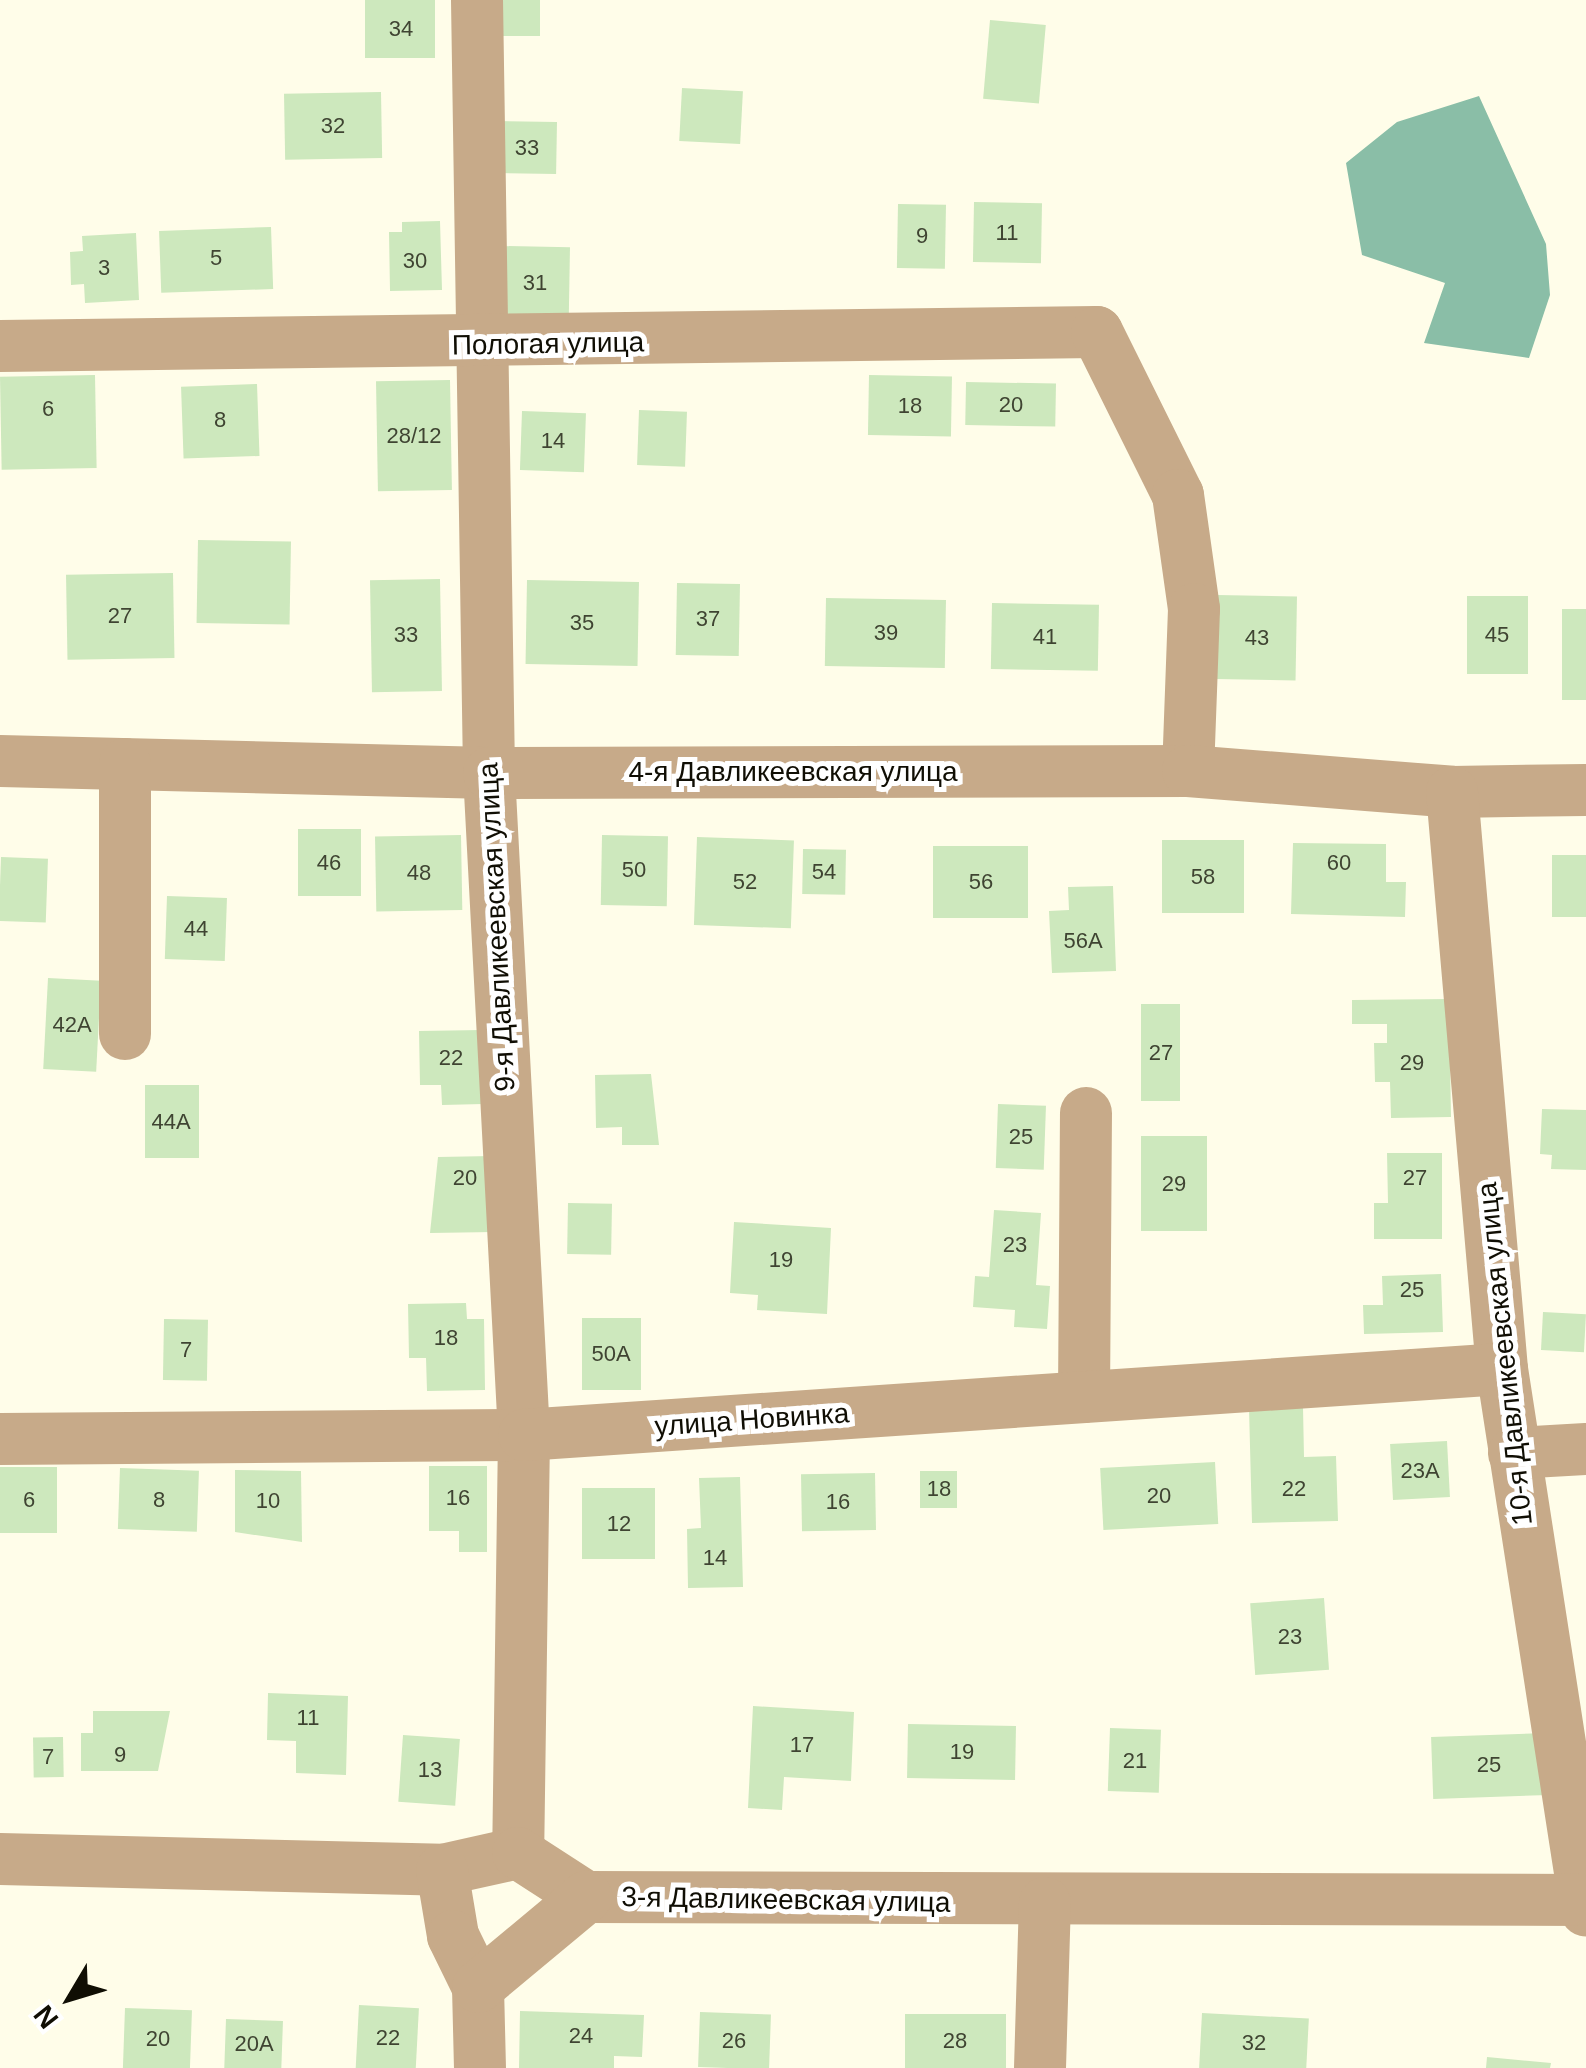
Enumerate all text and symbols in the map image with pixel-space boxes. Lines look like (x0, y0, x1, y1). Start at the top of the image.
house number: 34 (389, 16, 413, 42)
house number: 32 (321, 113, 345, 139)
house number: 33 (515, 135, 539, 161)
house number: 11 (996, 220, 1018, 246)
house number: 9 (916, 223, 928, 249)
house number: 5 (210, 245, 222, 271)
house number: 30 (403, 248, 427, 274)
house number: 3 (98, 255, 110, 281)
house number: 31 (523, 270, 547, 296)
street label: Пологая улица (452, 326, 644, 362)
house number: 20 (999, 392, 1023, 418)
house number: 18 (898, 393, 922, 419)
house number: 6 (42, 396, 54, 422)
house number: 8 (214, 407, 226, 433)
house number: 28/12 (386, 423, 442, 449)
house number: 14 (541, 428, 565, 454)
house number: 27 (108, 603, 132, 629)
house number: 37 (696, 606, 720, 632)
house number: 35 (570, 610, 594, 636)
house number: 39 (874, 620, 898, 646)
house number: 33 (394, 622, 418, 648)
house number: 45 (1485, 622, 1509, 648)
house number: 41 (1033, 624, 1057, 650)
house number: 43 (1245, 625, 1269, 651)
street label: 4-я Давликеевская улица (628, 755, 958, 789)
street label: 9-я Давликеевская улица (472, 762, 522, 1092)
house number: 46 (317, 850, 341, 876)
house number: 60 (1327, 850, 1351, 876)
house number: 50 (622, 857, 646, 883)
house number: 54 (812, 859, 836, 885)
house number: 48 (407, 860, 431, 886)
house number: 58 (1191, 864, 1215, 890)
house number: 52 (733, 869, 757, 895)
house number: 56 (969, 869, 993, 895)
house number: 44 (184, 916, 208, 942)
house number: 56А (1063, 928, 1103, 954)
house number: 42А (52, 1012, 92, 1038)
house number: 27 (1149, 1040, 1173, 1066)
house number: 22 (439, 1045, 463, 1071)
house number: 29 (1400, 1050, 1424, 1076)
house number: 44А (151, 1109, 191, 1135)
house number: 25 (1009, 1124, 1033, 1150)
house number: 20 (453, 1165, 477, 1191)
house number: 27 (1403, 1165, 1427, 1191)
house number: 29 (1162, 1171, 1186, 1197)
street label: 10-я Давликеевская улица (1470, 1181, 1540, 1527)
house number: 23 (1003, 1232, 1027, 1258)
house number: 19 (769, 1247, 793, 1273)
house number: 25 (1400, 1277, 1424, 1303)
house number: 18 (434, 1325, 458, 1351)
house number: 7 (180, 1337, 192, 1363)
house number: 50А (591, 1341, 631, 1367)
street label: улица Новинка (654, 1396, 850, 1444)
house number: 23А (1400, 1458, 1440, 1484)
house number: 18 (927, 1476, 951, 1502)
house number: 22 (1282, 1476, 1306, 1502)
house number: 20 (1147, 1483, 1171, 1509)
house number: 16 (446, 1485, 470, 1511)
house number: 6 (23, 1487, 35, 1513)
house number: 8 (153, 1487, 165, 1513)
house number: 10 (256, 1488, 280, 1514)
house number: 16 (826, 1489, 850, 1515)
house number: 12 (607, 1511, 631, 1537)
house number: 14 (703, 1545, 727, 1571)
house number: 23 (1278, 1624, 1302, 1650)
house number: 11 (297, 1705, 319, 1731)
house number: 17 (790, 1732, 814, 1758)
house number: 19 (950, 1739, 974, 1765)
house number: 9 (114, 1742, 126, 1768)
house number: 7 (42, 1744, 54, 1770)
house number: 21 (1123, 1748, 1147, 1774)
house number: 25 (1477, 1752, 1501, 1778)
house number: 13 (418, 1757, 442, 1783)
street label: 3-я Давликеевская улица (621, 1880, 951, 1920)
north arrow (20, 1948, 120, 2048)
text: N (28, 1999, 64, 2034)
house number: 24 (569, 2023, 593, 2049)
house number: 22 (376, 2025, 400, 2051)
house number: 20 (146, 2026, 170, 2052)
house number: 26 (722, 2028, 746, 2054)
house number: 28 (943, 2028, 967, 2054)
house number: 32 (1242, 2030, 1266, 2056)
house number: 20А (234, 2031, 274, 2057)

